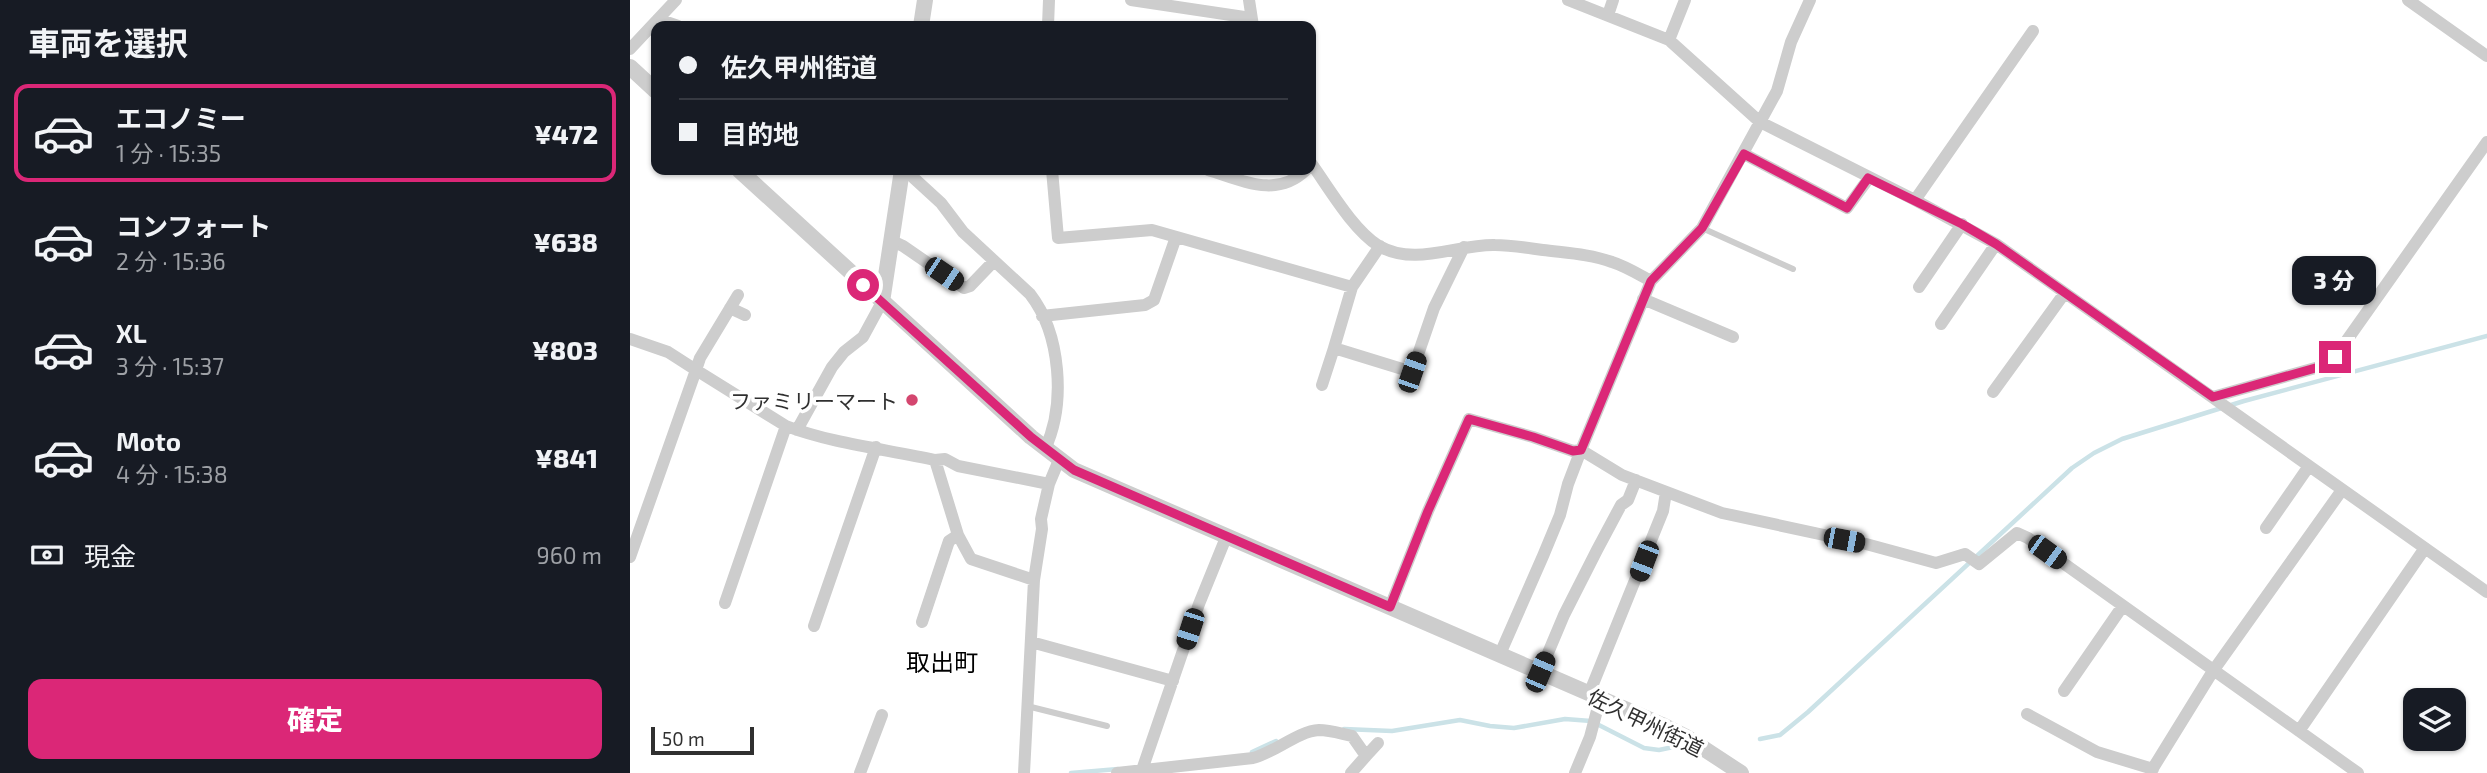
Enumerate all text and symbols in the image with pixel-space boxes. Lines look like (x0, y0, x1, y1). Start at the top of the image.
text: 車両を選択 (28, 23, 188, 61)
text: 佐久甲州街道 (721, 51, 877, 82)
icon: car (32, 102, 95, 165)
text: エコノミー (116, 102, 246, 133)
text: ¥472 (534, 118, 598, 149)
text: 目的地 (721, 118, 799, 149)
text: 1 分 · 15:35 (116, 139, 221, 167)
icon: car (32, 210, 95, 273)
text: コンフォート (116, 210, 271, 241)
text: ¥638 (533, 226, 598, 257)
text: 2 分 · 15:36 (116, 247, 226, 275)
car (921, 254, 968, 294)
callout: 3 分 (2293, 256, 2377, 304)
text: 3 分 (2313, 266, 2355, 294)
route start (847, 269, 879, 301)
text: XL (116, 317, 147, 348)
icon: car (32, 318, 95, 381)
text: ¥803 (532, 334, 598, 365)
route end (2319, 341, 2351, 373)
car (1396, 349, 1429, 395)
text: 3 分 · 15:37 (116, 352, 224, 380)
place label: ファミリーマート (730, 388, 898, 413)
marker: ファミリーマート (904, 392, 920, 408)
text: Moto (116, 425, 181, 456)
icon: car (32, 426, 95, 489)
text: ¥841 (535, 442, 598, 473)
text: 4 分 · 15:38 (116, 460, 228, 488)
car (1822, 526, 1867, 554)
car (2024, 531, 2071, 573)
icon: cash (28, 536, 66, 574)
car (1627, 538, 1662, 584)
text: 現金 (84, 540, 136, 571)
text: 960 m (537, 541, 602, 569)
car (1174, 606, 1207, 652)
district label: 取出町 (906, 647, 978, 676)
car (1523, 649, 1558, 695)
button: 確定 (28, 679, 602, 759)
street label: 佐久甲州街道 (1584, 683, 1708, 761)
map controls (2403, 688, 2466, 751)
button: layers (2403, 688, 2466, 751)
scale bar (651, 724, 754, 756)
text: 50 m (662, 727, 705, 750)

